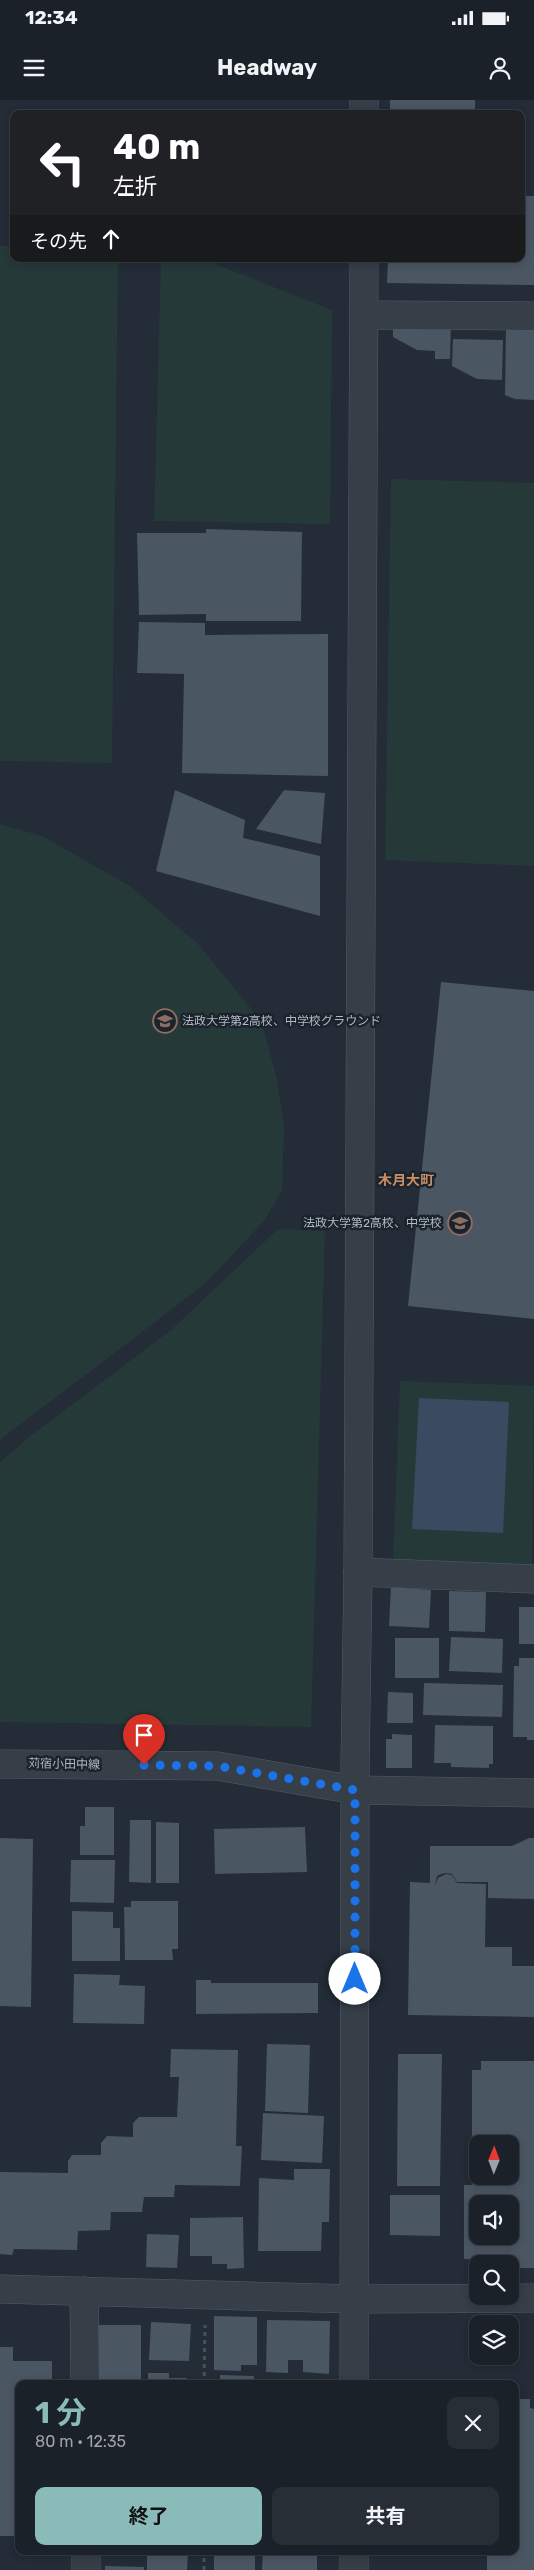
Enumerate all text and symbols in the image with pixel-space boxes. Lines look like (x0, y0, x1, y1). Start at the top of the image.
text: 12:34 (25, 6, 78, 29)
icon: menu (20, 54, 48, 82)
text: Headway (217, 54, 317, 81)
icon: person (486, 54, 514, 82)
text: 40 m (113, 126, 200, 168)
icon: left (30, 130, 95, 195)
text: 左折 (113, 173, 157, 200)
icon: ahead (97, 225, 125, 253)
text: その先 (30, 230, 87, 253)
school or university icon: 法政大学第2高校、中学校グラウンド (152, 1008, 178, 1034)
place label: 法政大学第2高校、中学校グラウンド (182, 1014, 381, 1028)
district label: 木月大町 (378, 1172, 434, 1189)
school or university icon: 法政大学第2高校、中学校 (447, 1210, 473, 1236)
place label: 法政大学第2高校、中学校 (303, 1216, 442, 1230)
pin (123, 1714, 165, 1765)
icon: arrive (130, 1721, 158, 1749)
street label: 苅宿小田中線 (28, 1756, 100, 1772)
position arrow (328, 1952, 380, 2004)
north arrow (469, 2135, 519, 2185)
map controls (469, 2135, 519, 2365)
button: sound (469, 2195, 519, 2245)
button: search (469, 2255, 519, 2305)
button: layers (469, 2315, 519, 2365)
text: 1 分 (35, 2395, 86, 2431)
button: close (447, 2397, 499, 2449)
text: 80 m · 12:35 (35, 2432, 126, 2451)
button: 終了 (35, 2487, 262, 2545)
button: 共有 (272, 2487, 499, 2545)

